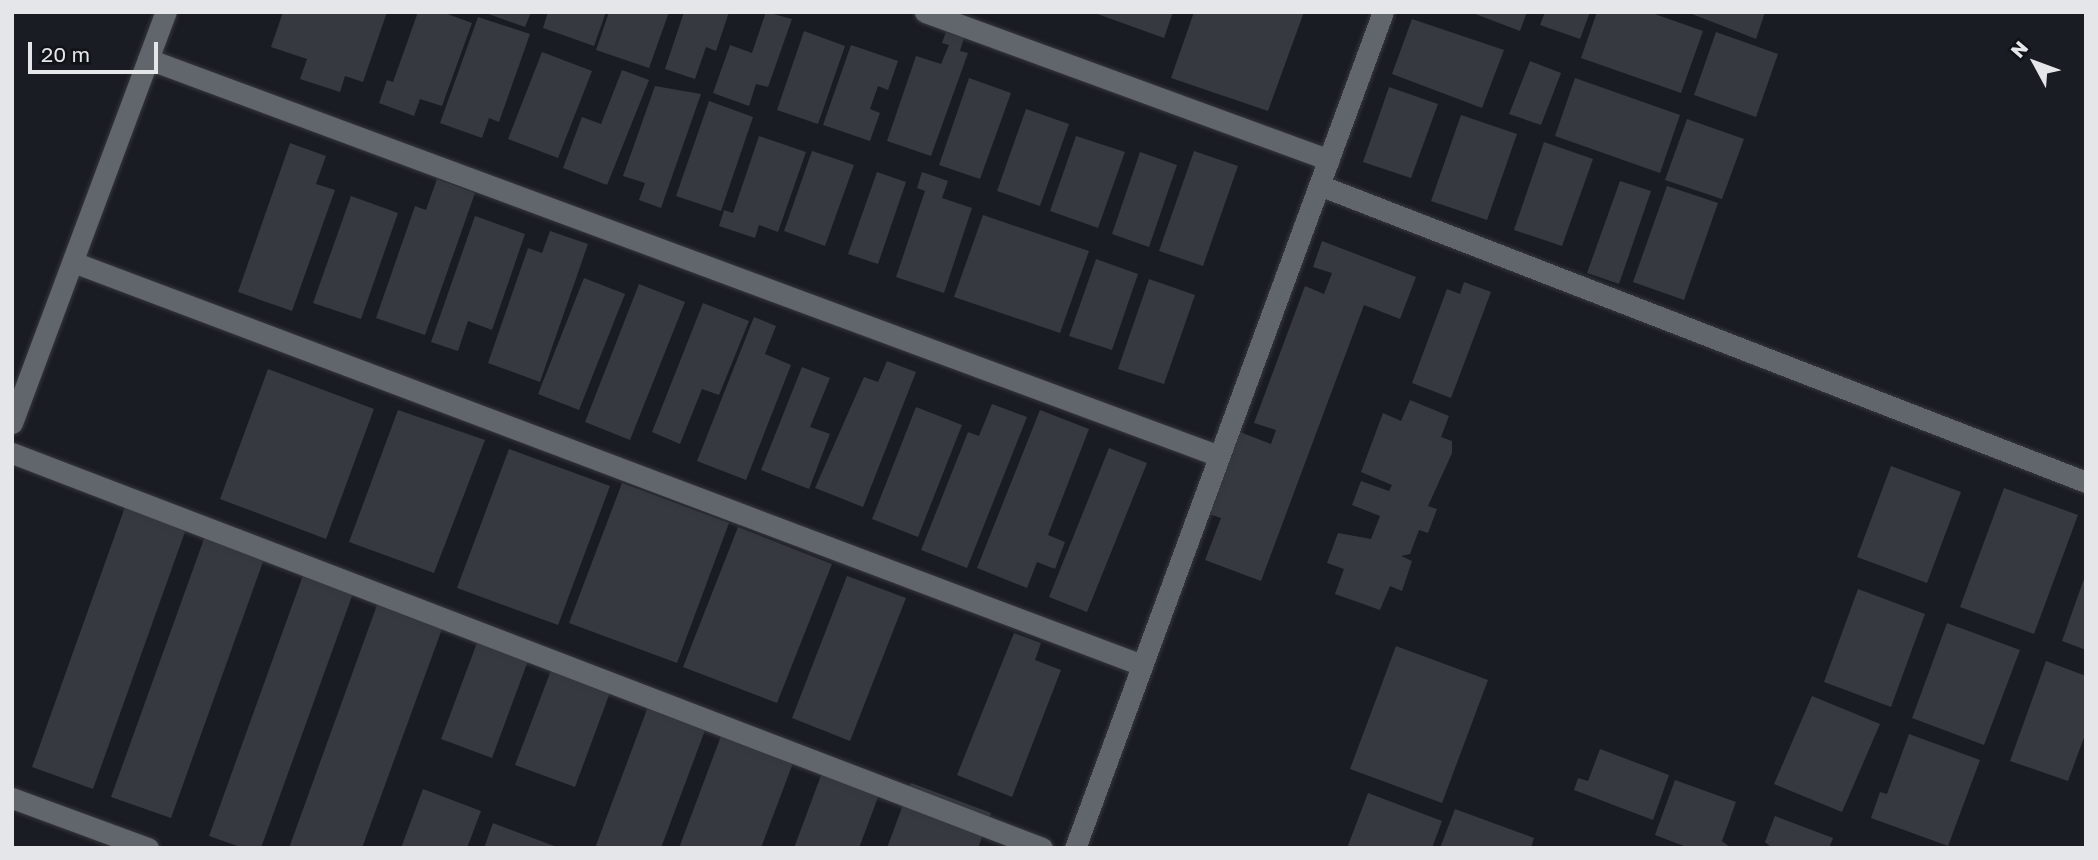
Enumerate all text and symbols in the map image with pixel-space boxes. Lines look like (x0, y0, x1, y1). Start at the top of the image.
scale bar (32, 28, 161, 72)
north arrow (2000, 28, 2070, 98)
text: N (2005, 36, 2032, 62)
text: 20 m (41, 41, 90, 67)

